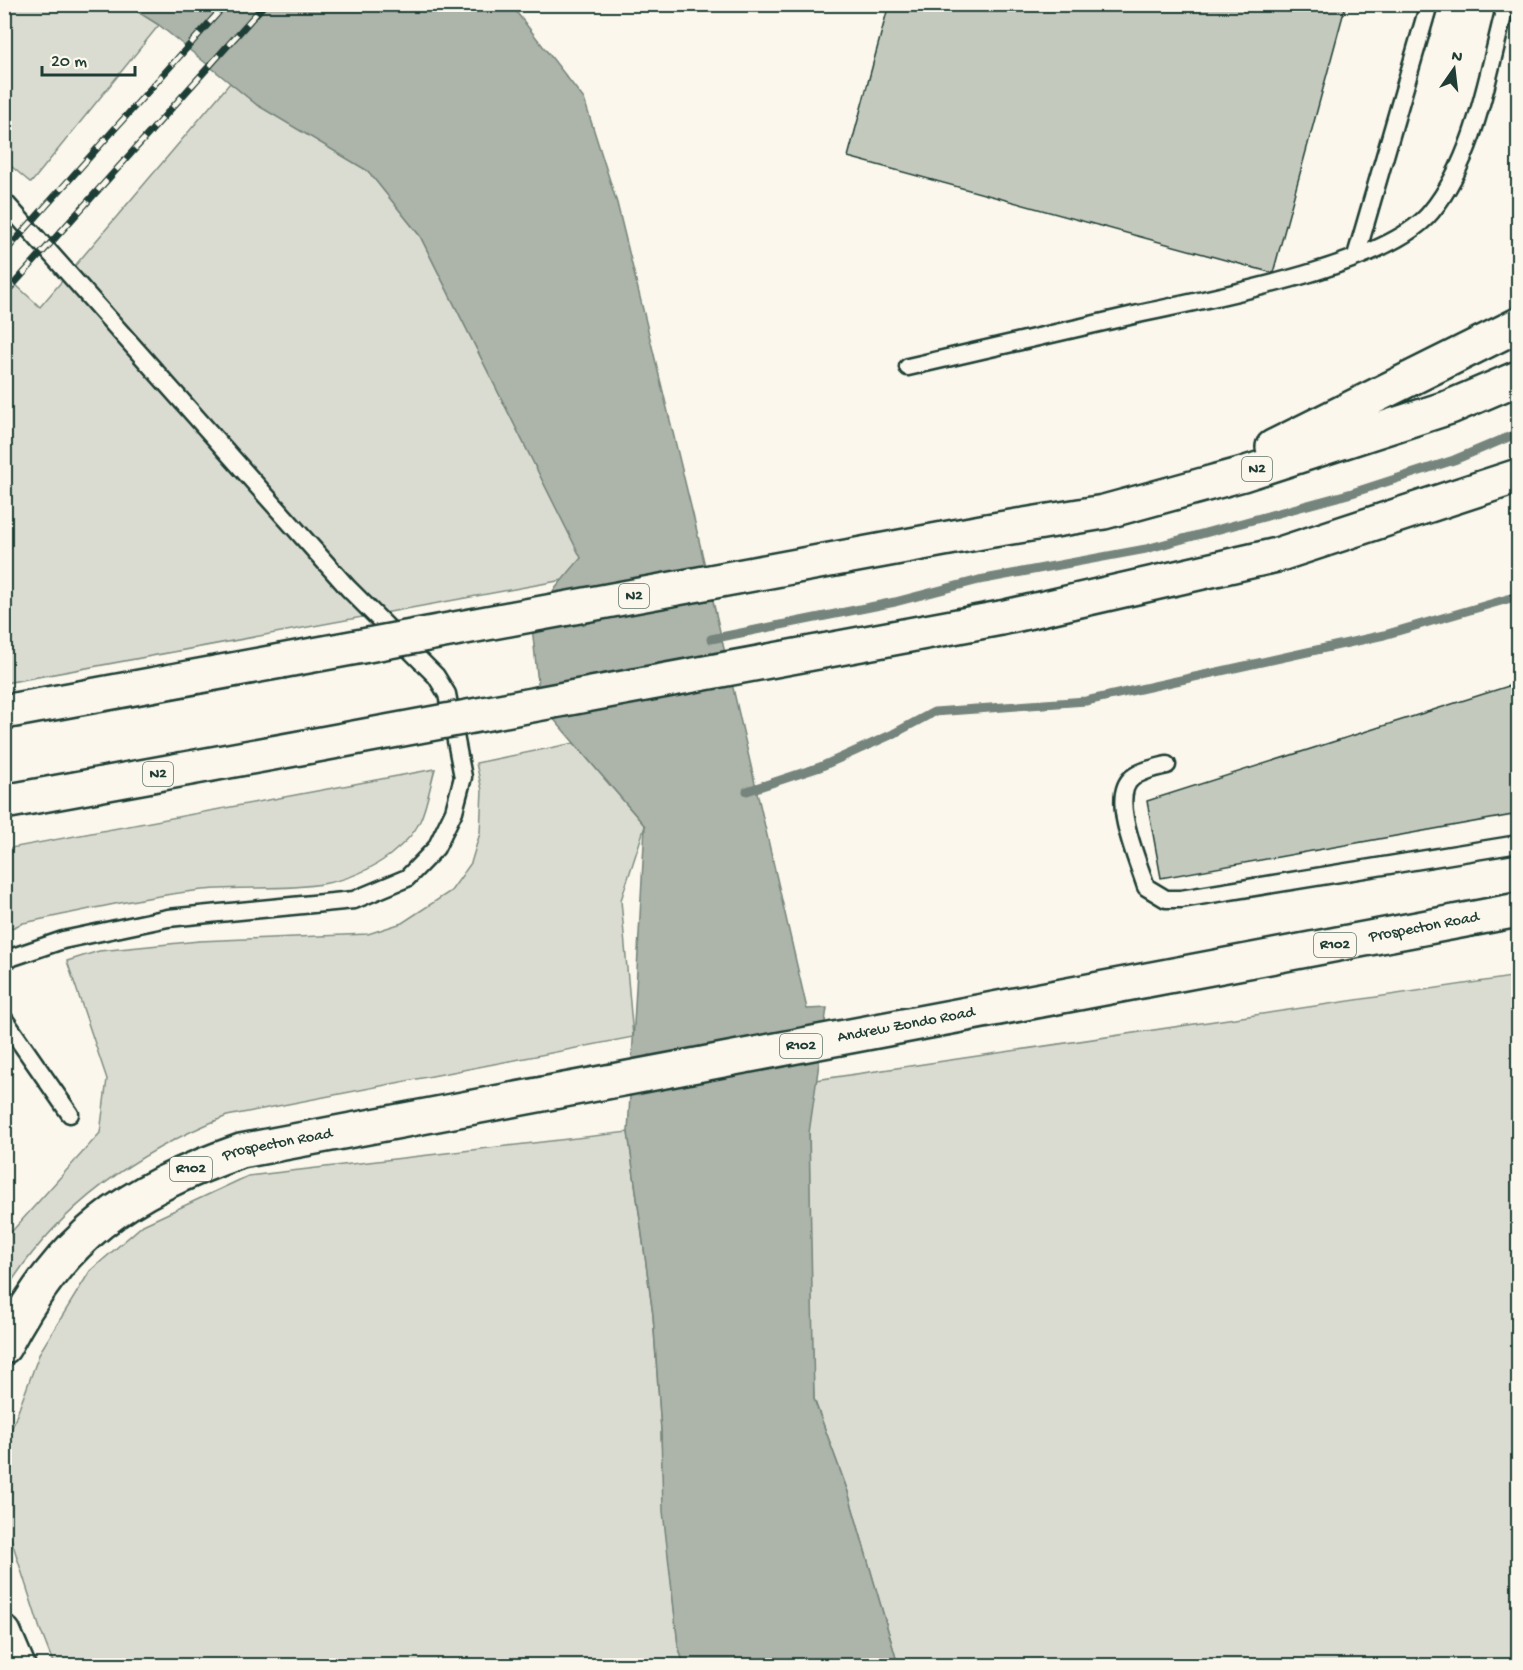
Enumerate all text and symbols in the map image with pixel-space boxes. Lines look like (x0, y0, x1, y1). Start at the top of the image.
scale bar (42, 39, 135, 77)
north arrow (1424, 39, 1484, 99)
text: N (1449, 47, 1465, 68)
text: 20 m (51, 52, 87, 73)
road number: N2 (1242, 457, 1272, 481)
road number: N2 (619, 584, 649, 608)
road number: N2 (143, 762, 173, 786)
street label: Prospecton Road (1367, 908, 1482, 948)
road number: R102 (1314, 933, 1356, 957)
street label: Andrew Zondo Road (836, 1003, 978, 1048)
road number: R102 (780, 1034, 822, 1058)
street label: Prospecton Road (219, 1124, 335, 1167)
road number: R102 (170, 1157, 212, 1181)

